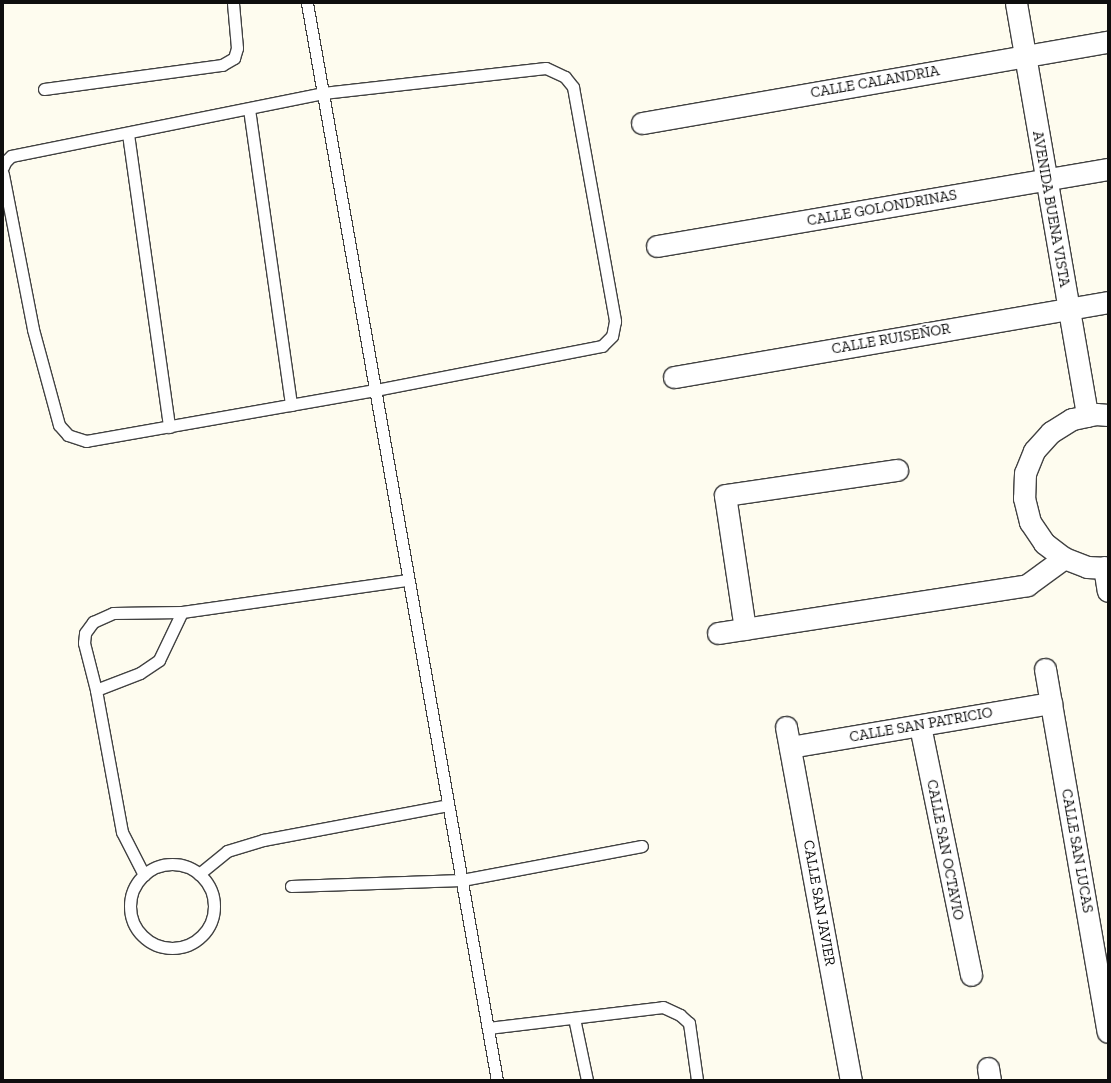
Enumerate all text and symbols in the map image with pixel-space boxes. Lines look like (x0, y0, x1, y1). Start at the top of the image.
street label: CALLE CALANDRIA (809, 62, 941, 102)
street label: AVENIDA BUENA VISTA (1028, 129, 1074, 289)
street label: CALLE GOLONDRINAS (806, 186, 958, 230)
street label: CALLE RUISEÑOR (830, 320, 952, 358)
street label: CALLE SAN PATRICIO (848, 704, 994, 746)
street label: CALLE SAN OCTAVIO (923, 778, 967, 922)
street label: CALLE SAN LUCAS (1057, 787, 1097, 915)
street label: CALLE SAN JAVIER (799, 839, 839, 967)

